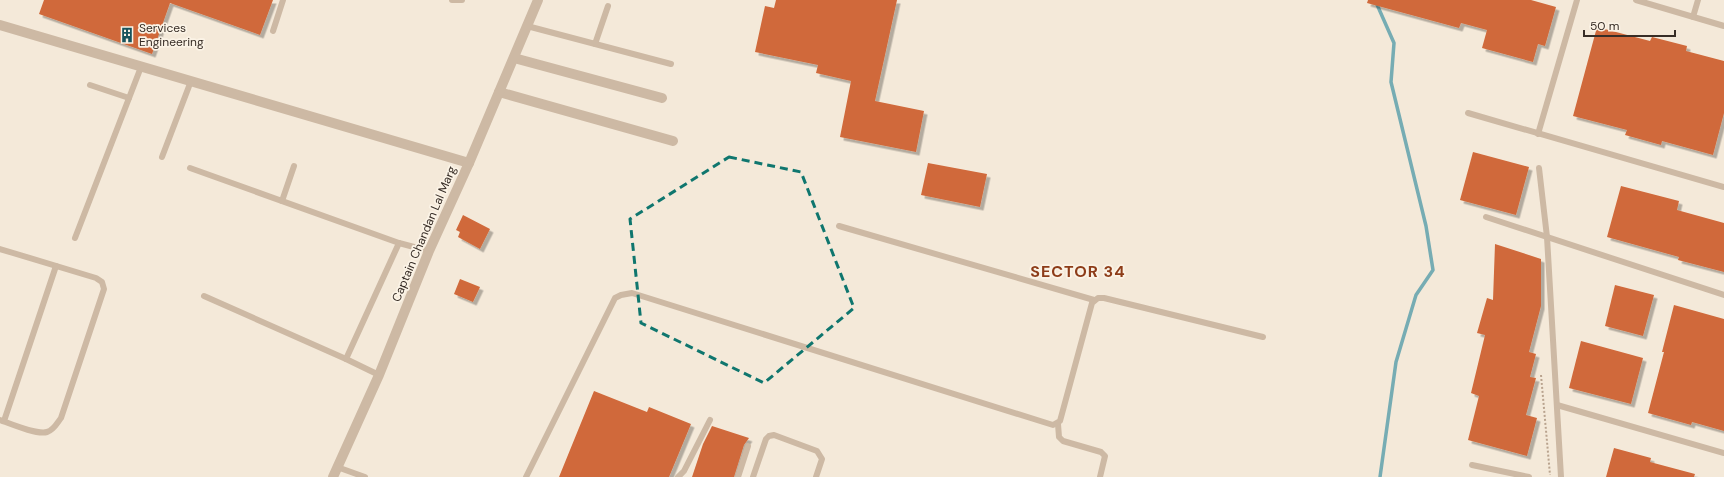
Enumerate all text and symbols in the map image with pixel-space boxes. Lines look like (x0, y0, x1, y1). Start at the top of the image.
scale bar (1584, 12, 1675, 38)
text: 50 m (1590, 18, 1619, 34)
place label: Services Engineering (139, 20, 204, 50)
building icon: Services Engineering (118, 26, 136, 44)
street label: Captain Chandan Lal Marg (388, 163, 460, 304)
district label: SECTOR 34 (1030, 261, 1126, 282)

